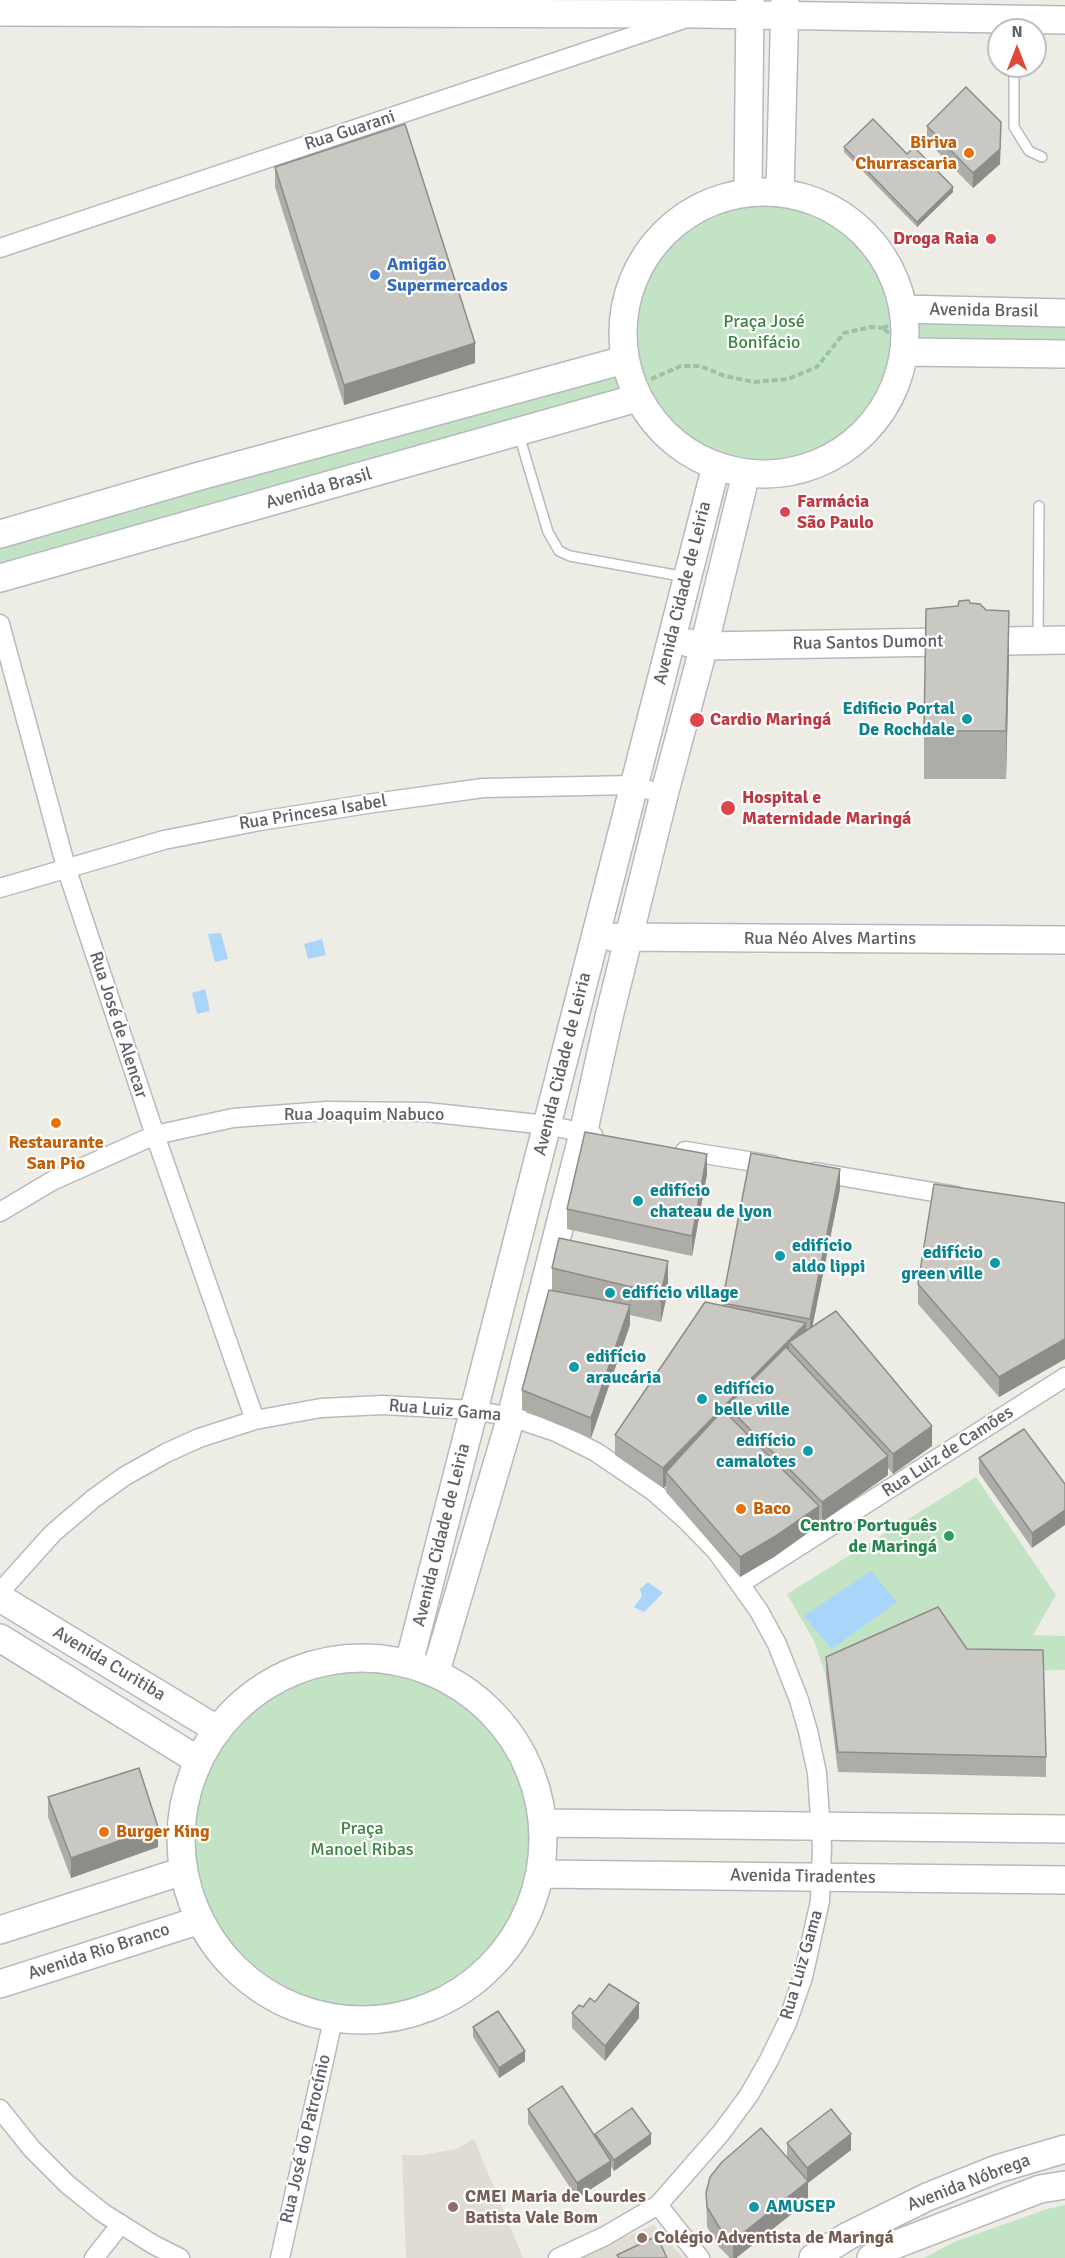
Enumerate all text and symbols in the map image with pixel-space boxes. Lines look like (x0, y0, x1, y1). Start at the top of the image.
north arrow (987, 18, 1047, 78)
text: N (1011, 22, 1023, 42)
street label: Rua Guarani (302, 106, 398, 156)
place label: Biriva Churrascaria (855, 132, 957, 174)
marker: Biriva Churrascaria (962, 146, 976, 160)
place label: Droga Raia (893, 228, 979, 250)
marker: Droga Raia (984, 232, 998, 246)
place label: Amigão Supermercados (387, 254, 508, 296)
marker: Amigão Supermercados (368, 268, 382, 282)
street label: Avenida Brasil (929, 299, 1039, 323)
park label: Praça José Bonifácio (723, 311, 805, 354)
street label: Avenida Brasil (263, 464, 375, 514)
place label: Farmácia São Paulo (797, 491, 874, 534)
street label: Avenida Cidade de Leiria (650, 499, 716, 687)
marker: Farmácia São Paulo (778, 505, 792, 519)
street label: Rua Santos Dumont (792, 631, 944, 655)
place label: Edificio Portal De Rochdale (843, 698, 955, 740)
place label: Cardio Maringá (710, 709, 831, 731)
marker: Cardio Maringá (688, 711, 706, 729)
marker: Edificio Portal De Rochdale (960, 712, 974, 726)
place label: Hospital e Maternidade Maringá (742, 787, 911, 830)
street label: Rua Princesa Isabel (238, 791, 388, 835)
marker: Hospital e Maternidade Maringá (719, 799, 737, 817)
street label: Rua Néo Alves Martins (744, 928, 916, 950)
street label: Rua José de Alencar (84, 949, 152, 1101)
street label: Avenida Cidade de Leiria (530, 970, 596, 1158)
street label: Rua Joaquim Nabuco (284, 1104, 444, 1126)
marker: Restaurante San Pio (49, 1116, 63, 1130)
place label: Restaurante San Pio (8, 1132, 104, 1174)
place label: edifício chateau de lyon (650, 1180, 772, 1222)
marker: edifício chateau de lyon (631, 1194, 645, 1208)
place label: edifício aldo lippi (792, 1235, 865, 1278)
place label: edifício green ville (901, 1242, 983, 1284)
marker: edifício aldo lippi (773, 1249, 787, 1263)
marker: edifício green ville (988, 1256, 1002, 1270)
place label: edifício village (622, 1282, 739, 1304)
marker: edifício village (603, 1286, 617, 1300)
place label: edifício araucária (586, 1346, 661, 1388)
marker: edifício araucária (567, 1360, 581, 1374)
place label: edifício belle ville (714, 1378, 790, 1420)
marker: edifício belle ville (695, 1392, 709, 1406)
street label: Rua Luiz Gama (388, 1395, 502, 1427)
street label: Rua Luiz de Camões (878, 1402, 1018, 1502)
place label: edifício camalotes (716, 1430, 796, 1472)
street label: Avenida Cidade de Leiria (409, 1441, 475, 1629)
marker: edifício camalotes (801, 1444, 815, 1458)
place label: Baco (753, 1498, 791, 1520)
marker: Baco (734, 1502, 748, 1516)
place label: Centro Português de Maringá (800, 1515, 937, 1558)
marker: Centro Português de Maringá (942, 1529, 956, 1543)
street label: Avenida Curitiba (49, 1622, 169, 1706)
park label: Praça Manoel Ribas (310, 1818, 414, 1860)
place label: Burger King (116, 1821, 210, 1843)
marker: Burger King (97, 1825, 111, 1839)
street label: Avenida Tiradentes (730, 1865, 876, 1889)
street label: Rua Luiz Gama (776, 1908, 828, 2022)
street label: Avenida Rio Branco (25, 1919, 173, 1985)
street label: Rua José do Patrocínio (276, 2052, 336, 2226)
street label: Avenida Nóbrega (904, 2150, 1034, 2216)
place label: CMEI Maria de Lourdes Batista Vale Bom (465, 2186, 646, 2228)
place label: AMUSEP (766, 2196, 836, 2218)
marker: CMEI Maria de Lourdes Batista Vale Bom (446, 2200, 460, 2214)
marker: AMUSEP (747, 2200, 761, 2214)
place label: Colégio Adventista de Maringá (654, 2227, 894, 2249)
marker: Colégio Adventista de Maringá (635, 2231, 649, 2245)

